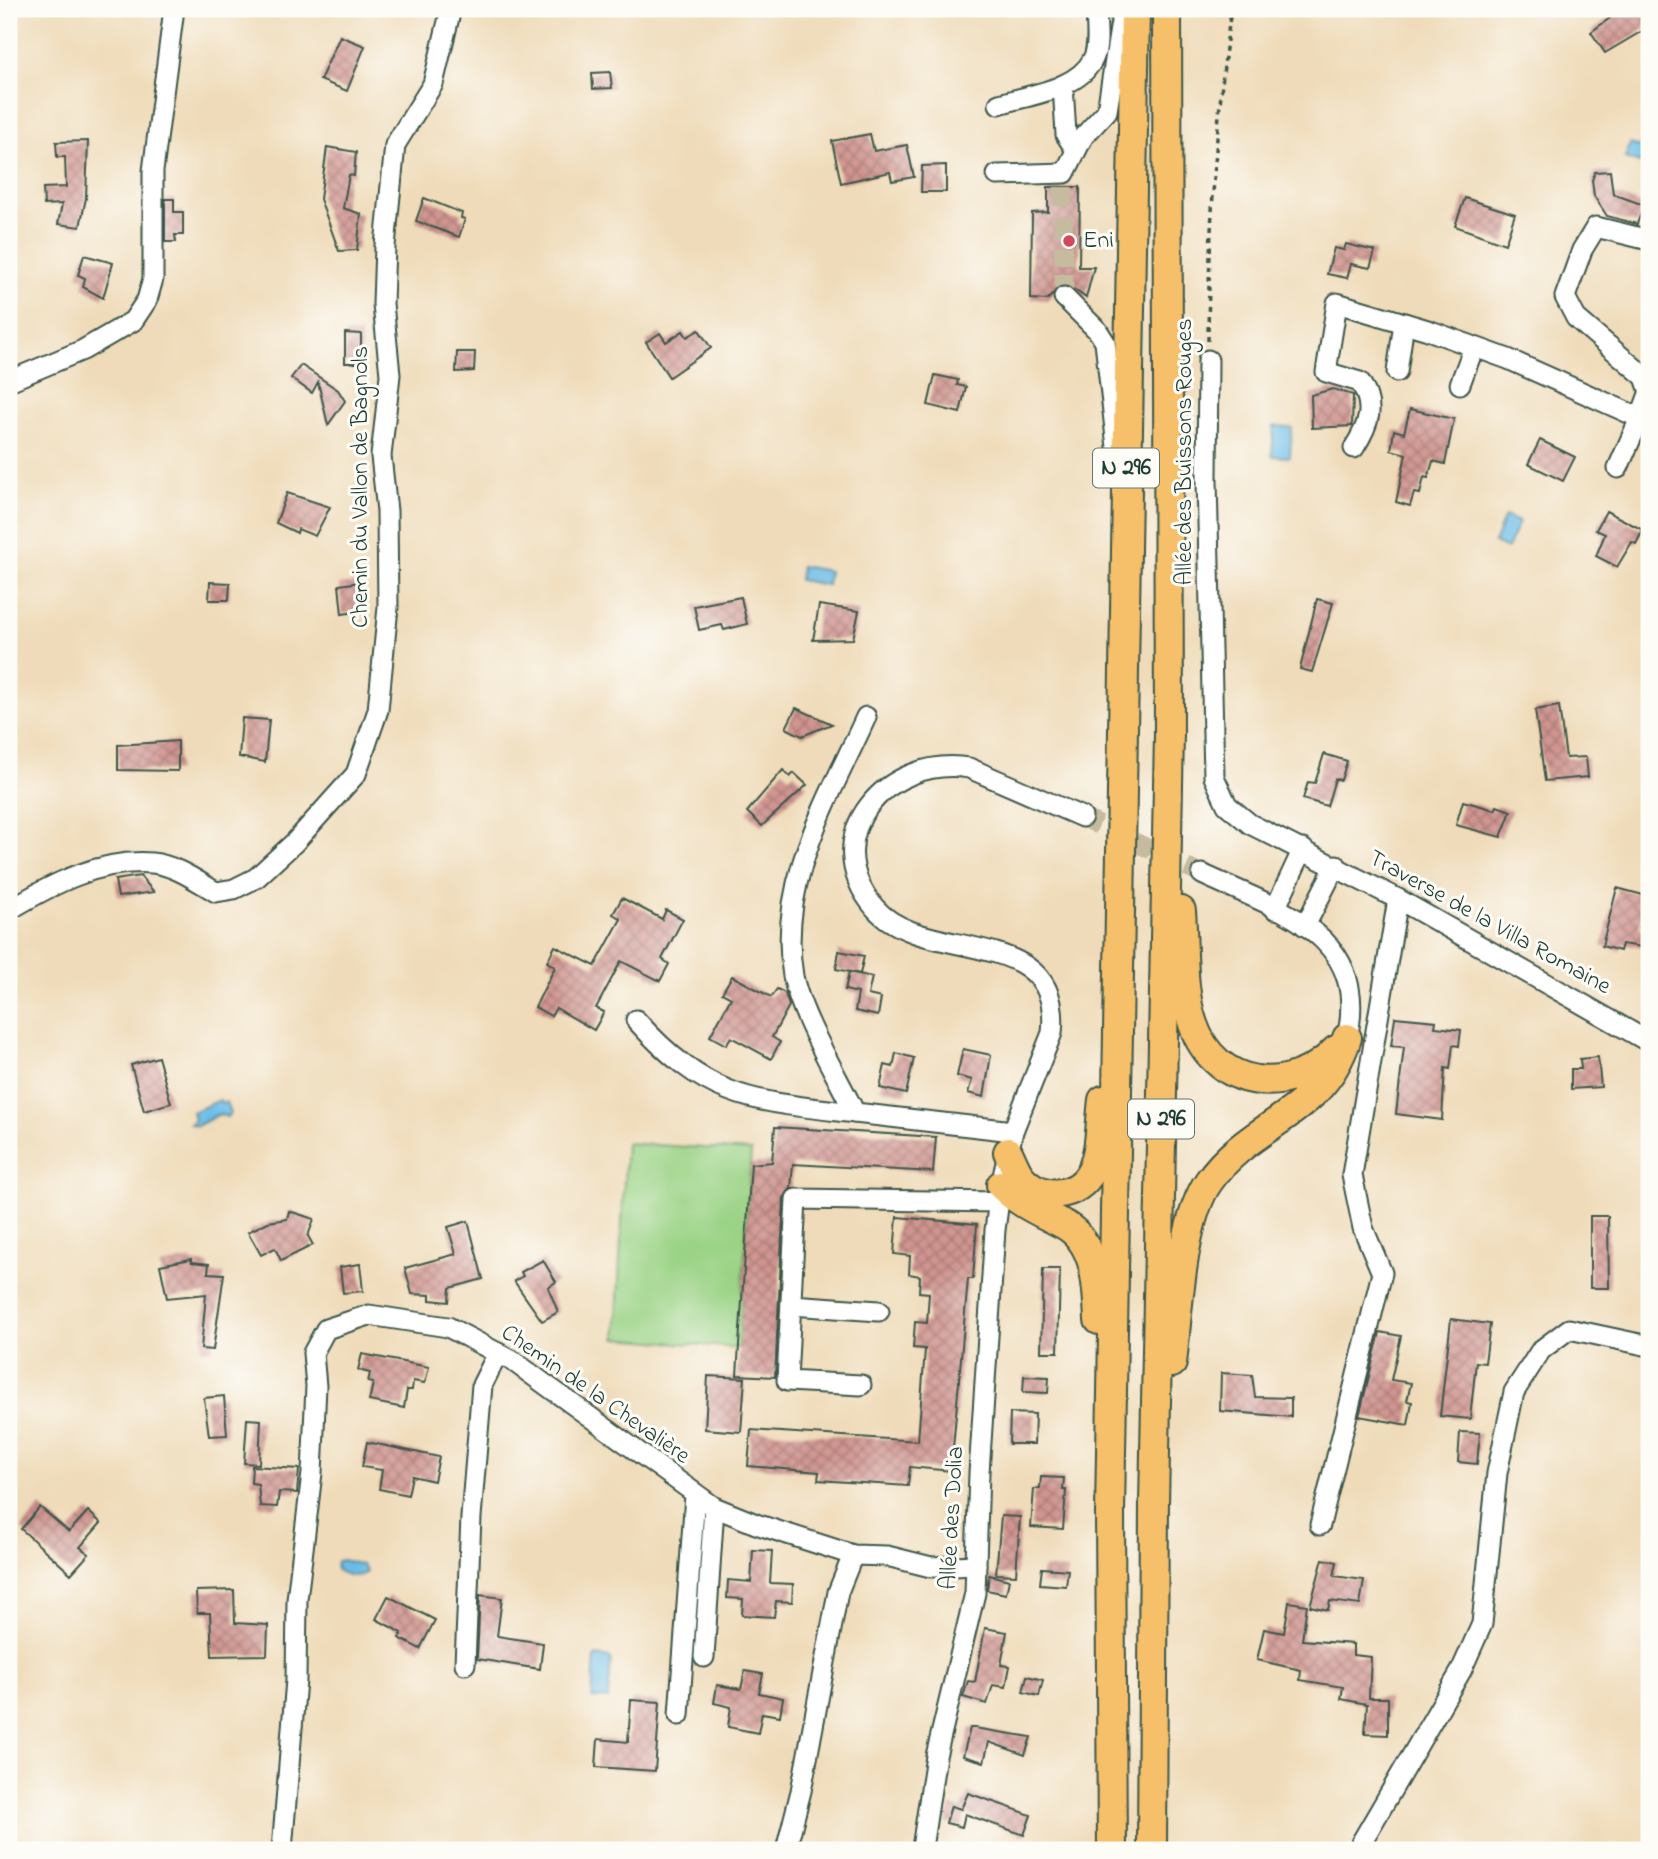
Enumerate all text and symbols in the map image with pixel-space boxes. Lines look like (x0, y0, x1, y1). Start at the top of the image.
place label: Eni (1083, 224, 1114, 259)
marker: Eni (1061, 233, 1077, 249)
street label: Allée des Buissons Rouges (1168, 318, 1203, 586)
street label: Chemin du Vallon de Bagnols (344, 346, 379, 628)
road number: N 296 (1093, 448, 1159, 488)
street label: Traverse de la Villa Romaine (1361, 842, 1617, 1005)
road number: N 296 (1128, 1100, 1194, 1138)
street label: Chemin de la Chevalière (493, 1316, 697, 1474)
street label: Allée des Dolia (932, 1445, 974, 1591)

